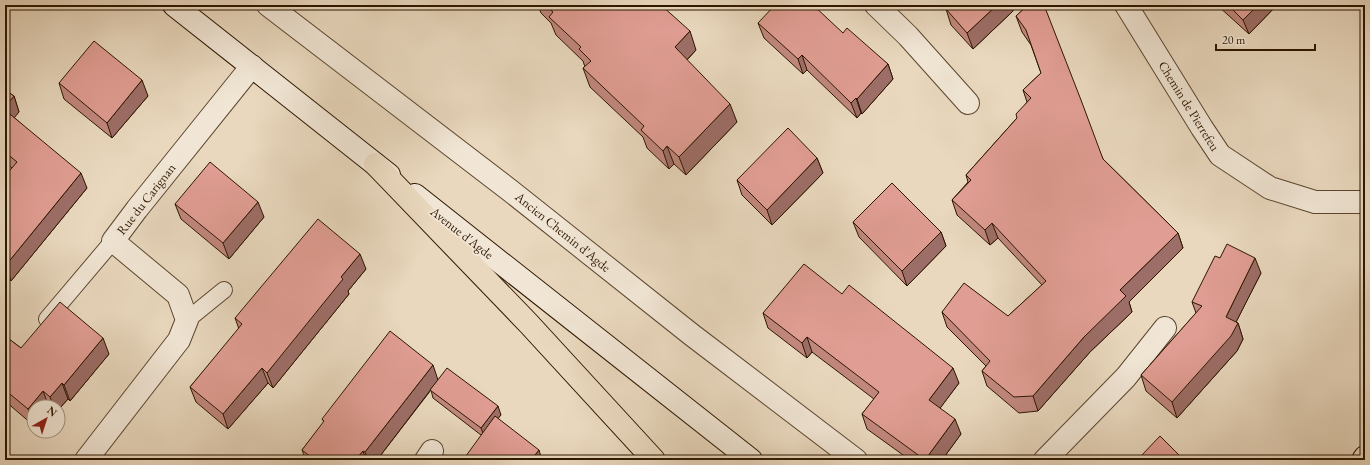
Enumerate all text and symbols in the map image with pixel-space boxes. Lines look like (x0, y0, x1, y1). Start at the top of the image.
scale bar (1216, 26, 1315, 52)
text: 20 m (1222, 32, 1246, 48)
street label: Chemin de Pierrefeu (1155, 58, 1224, 154)
street label: Rue du Carignan (113, 160, 179, 238)
street label: Ancien Chemin d'Agde (511, 188, 614, 276)
street label: Avenue d'Agde (426, 202, 497, 263)
north arrow (26, 399, 66, 439)
text: N (44, 403, 60, 420)

